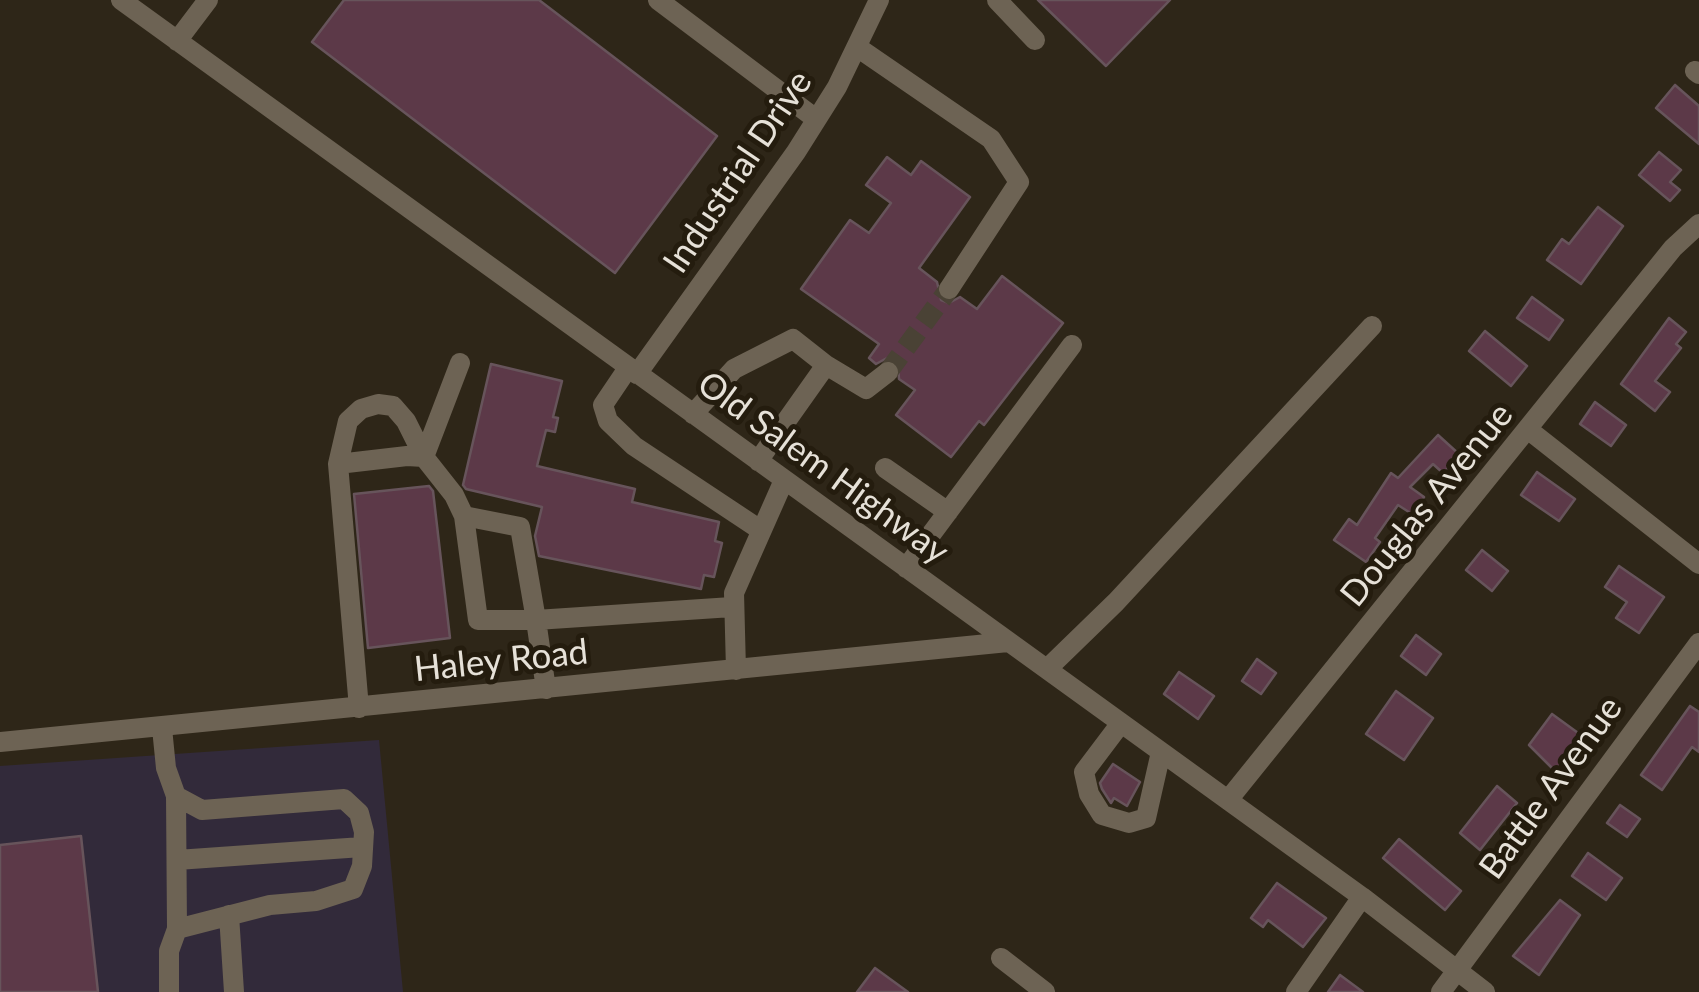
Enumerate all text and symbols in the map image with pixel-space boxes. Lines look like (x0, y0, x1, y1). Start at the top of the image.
street label: Industrial Drive (655, 63, 821, 281)
street label: Old Salem Highway (689, 363, 957, 573)
street label: Douglas Avenue (1332, 395, 1522, 615)
street label: Haley Road (412, 631, 590, 691)
street label: Battle Avenue (1471, 689, 1631, 887)

